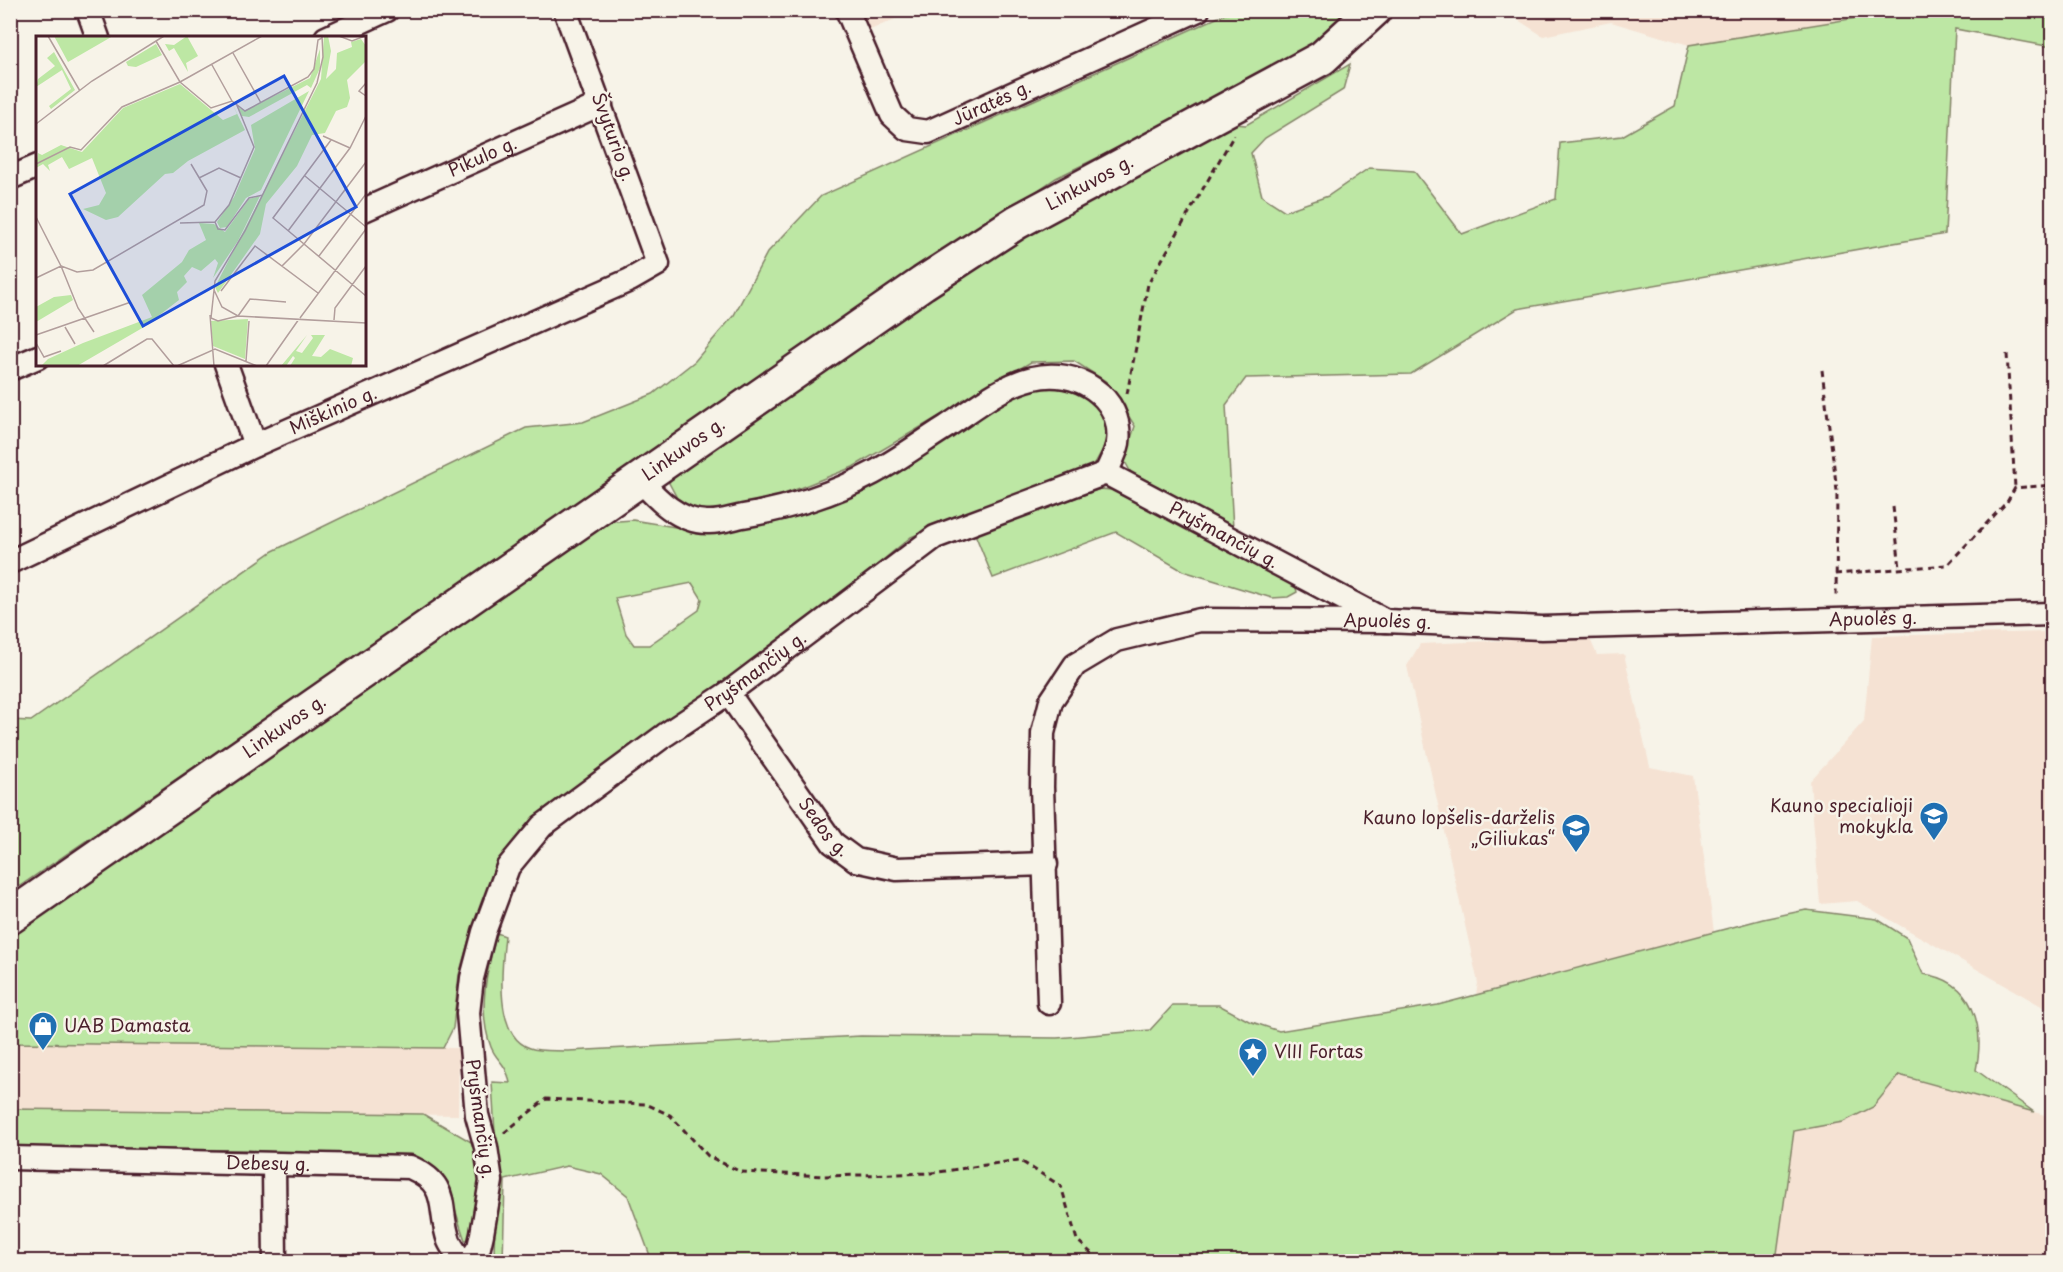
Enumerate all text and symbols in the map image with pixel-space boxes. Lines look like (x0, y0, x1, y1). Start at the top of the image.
inset map (36, 36, 366, 366)
street label: Jūratės g. (947, 72, 1035, 131)
street label: Švyturio g. (586, 88, 643, 185)
street label: Pikulo g. (443, 128, 521, 183)
street label: Linkuvos g. (1040, 147, 1138, 216)
street label: Miškinio g. (285, 378, 381, 440)
street label: Linkuvos g. (635, 409, 730, 487)
street label: Pryšmančių g. (1164, 494, 1284, 574)
street label: Apuolės g. (1829, 603, 1918, 632)
street label: Apuolės g. (1343, 606, 1432, 635)
street label: Pryšmančių g. (698, 624, 811, 717)
street label: Linkuvos g. (236, 687, 331, 764)
street label: Sedos g. (793, 791, 855, 863)
place label: Kauno specialioji mokykla (1770, 791, 1914, 839)
school or university icon: Kauno specialioji mokykla (1918, 800, 1950, 842)
place label: Kauno lopšelis-darželis „Giliukas“ (1362, 803, 1556, 851)
school or university icon: Kauno lopšelis-darželis „Giliukas“ (1560, 812, 1592, 854)
shop icon: UAB Damasta (27, 1010, 59, 1052)
place label: UAB Damasta (64, 1011, 191, 1038)
place icon: VIII Fortas (1237, 1036, 1269, 1078)
place label: VIII Fortas (1274, 1037, 1363, 1064)
street label: Pryšmančių g. (460, 1057, 503, 1181)
street label: Debesų g. (225, 1148, 311, 1177)

